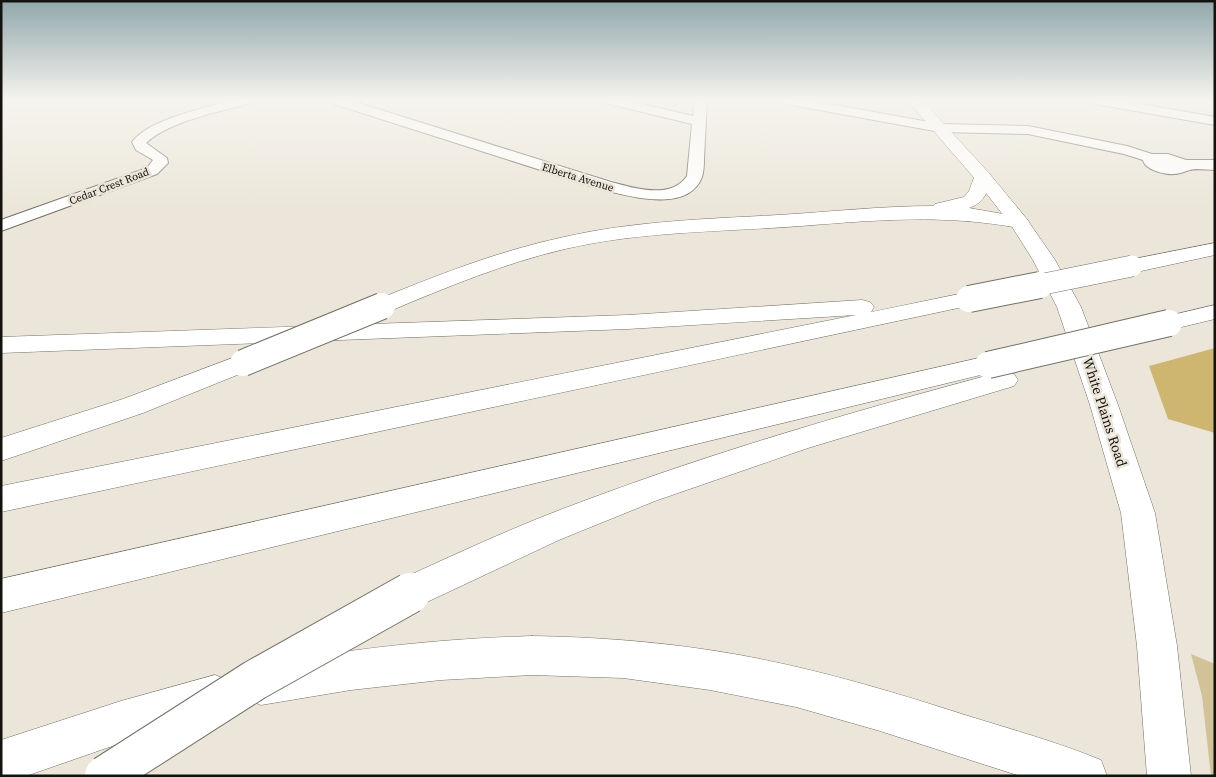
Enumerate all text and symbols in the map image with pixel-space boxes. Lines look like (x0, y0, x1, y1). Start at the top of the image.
street label: Elberta Avenue (540, 159, 616, 196)
street label: Cedar Crest Road (67, 164, 152, 209)
street label: White Plains Road (1078, 355, 1132, 469)

